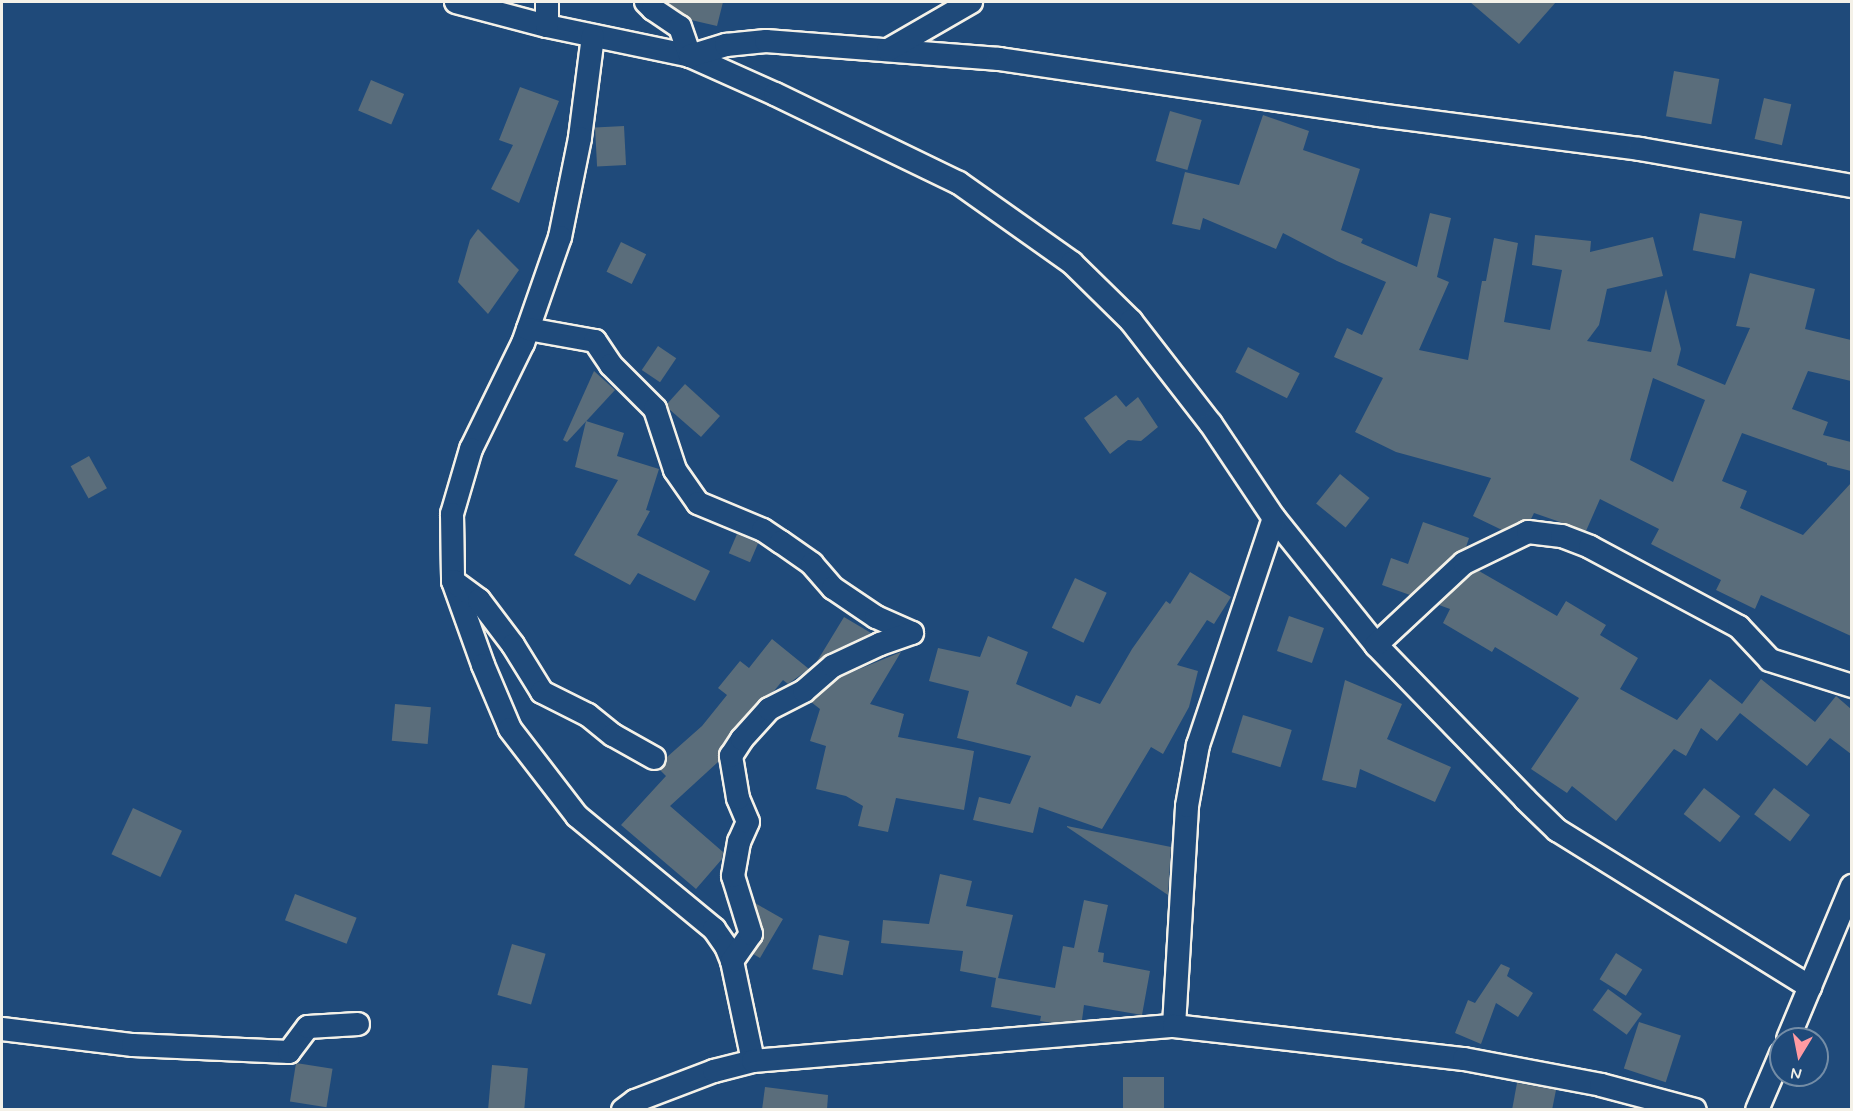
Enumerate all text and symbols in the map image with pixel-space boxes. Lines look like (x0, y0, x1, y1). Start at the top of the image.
north arrow (1769, 1027, 1829, 1087)
text: N (1789, 1062, 1803, 1085)

